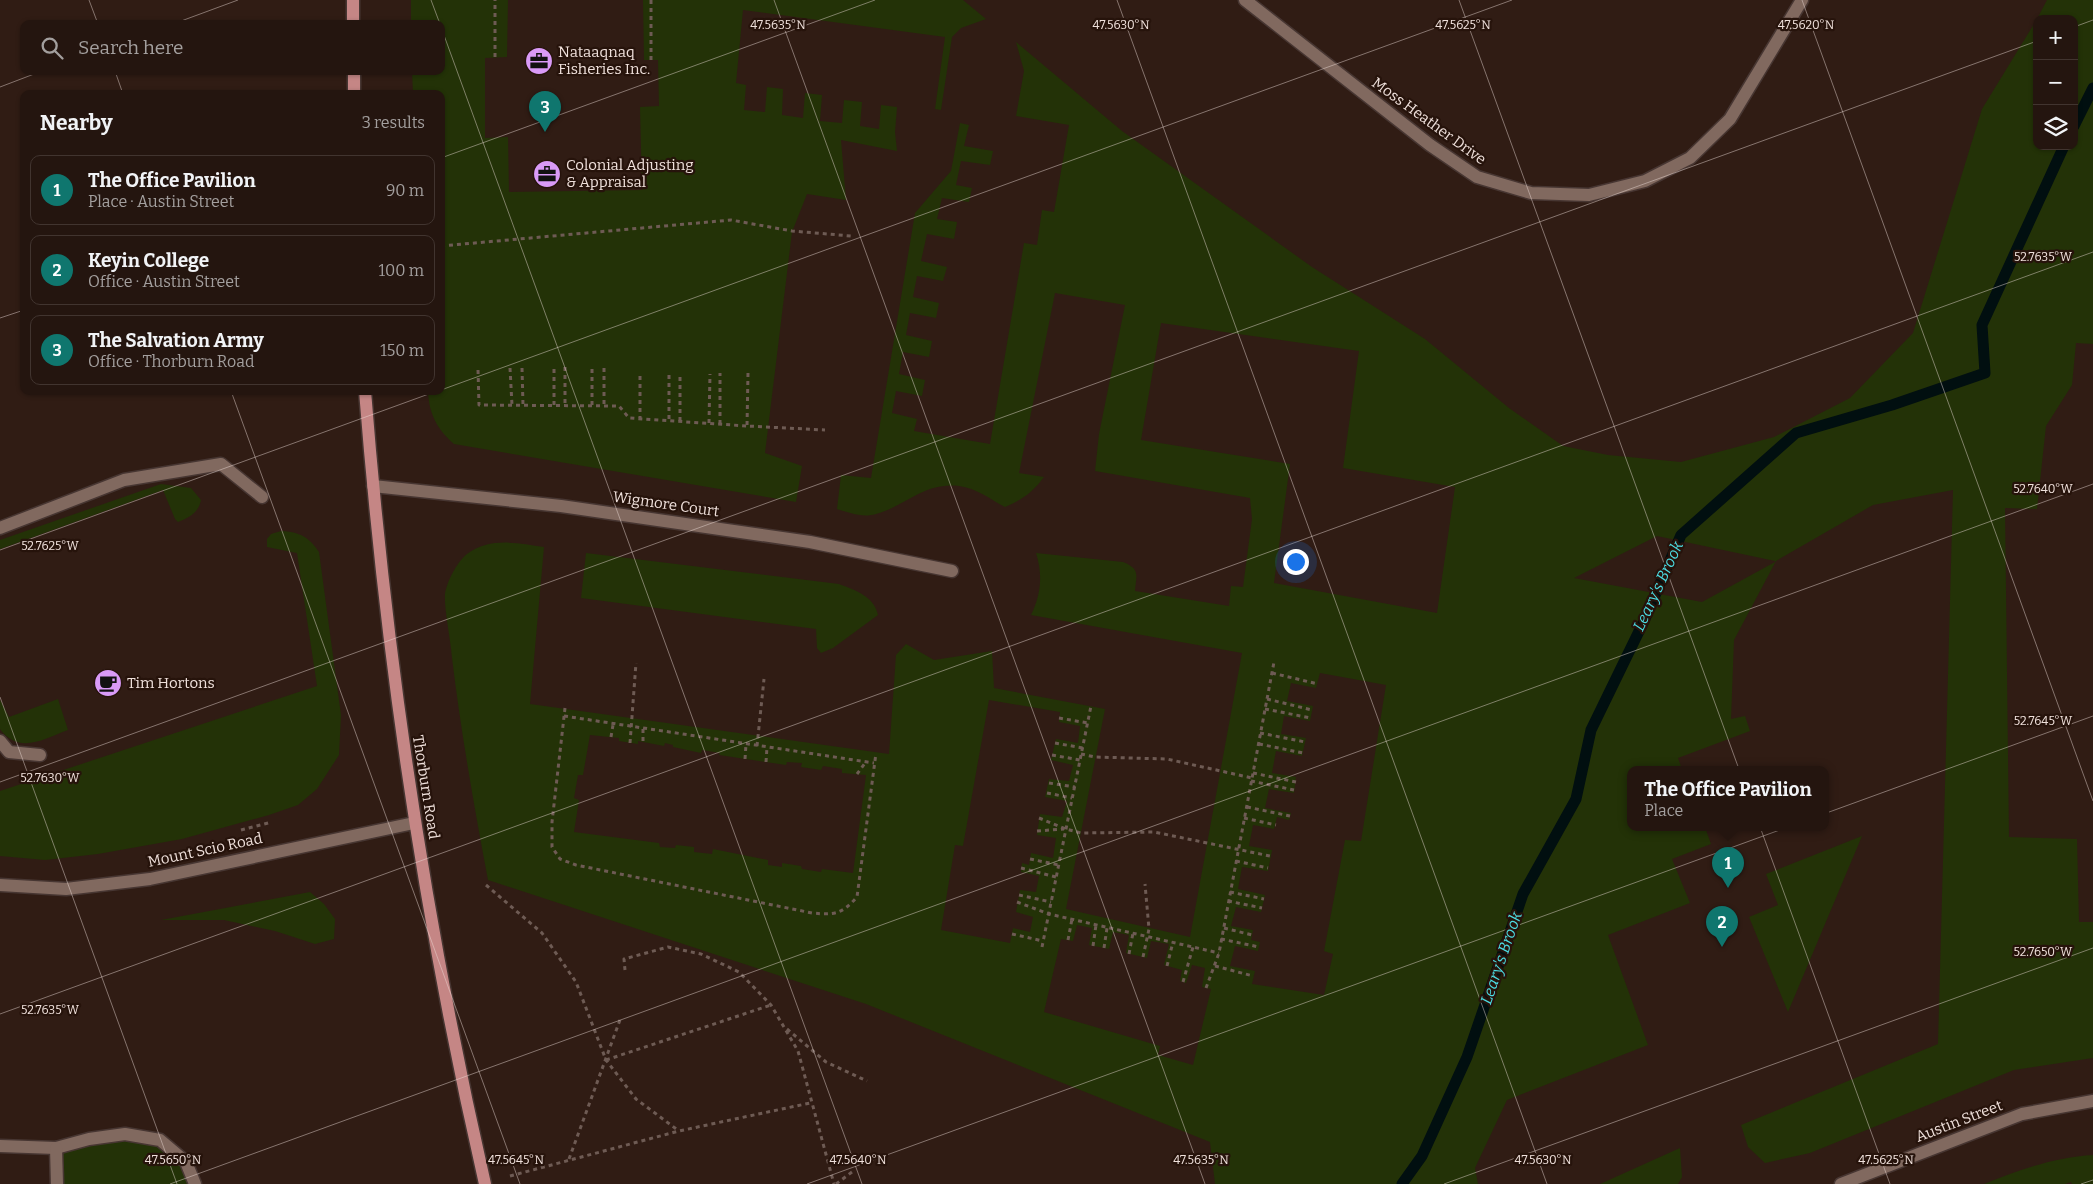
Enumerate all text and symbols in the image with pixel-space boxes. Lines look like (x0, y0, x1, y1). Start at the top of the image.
map controls (2033, 15, 2078, 150)
button: + (2033, 15, 2078, 60)
text: 47.5635°N (750, 18, 806, 32)
text: 47.5630°N (1093, 18, 1150, 32)
text: 47.5625°N (1435, 18, 1491, 32)
text: 47.5620°N (1778, 18, 1835, 32)
search box (20, 20, 445, 75)
icon: search (38, 34, 66, 62)
text: Search here (78, 36, 183, 59)
place label: Nataaqnaq Fisheries Inc. (558, 43, 650, 78)
office icon: Nataaqnaq Fisheries Inc. (524, 46, 554, 76)
button: − (2033, 60, 2078, 105)
street label: Moss Heather Drive (1368, 74, 1490, 168)
pin: 3 (529, 91, 561, 132)
button: layers (2033, 105, 2078, 150)
text: Nearby (40, 110, 113, 136)
text: 3 results (362, 113, 425, 132)
place label: Colonial Adjusting & Appraisal (566, 156, 694, 191)
office icon: Colonial Adjusting & Appraisal (532, 159, 562, 189)
text: The Office Pavilion (88, 169, 256, 192)
text: 1 (54, 181, 60, 200)
text: 90 m (386, 181, 424, 200)
text: Place · Austin Street (88, 192, 234, 211)
text: Keyin College (88, 249, 209, 272)
text: 52.7635°W (2014, 250, 2073, 264)
text: 2 (52, 261, 62, 280)
text: 100 m (379, 261, 424, 280)
text: Office · Austin Street (88, 272, 240, 291)
text: The Salvation Army (88, 329, 264, 352)
text: 3 (52, 341, 62, 360)
text: 150 m (380, 341, 424, 360)
text: Office · Thorburn Road (88, 352, 254, 371)
text: 52.7640°W (2013, 482, 2074, 496)
street label: Wigmore Court (612, 488, 721, 520)
water label: Leary's Brook (1629, 538, 1687, 634)
text: 52.7625°W (21, 539, 80, 553)
your location (1283, 549, 1309, 575)
cafe icon: Tim Hortons (93, 668, 123, 698)
place label: Tim Hortons (127, 674, 215, 692)
text: 52.7645°W (2014, 714, 2073, 728)
street label: Thorburn Road (409, 734, 443, 840)
popup (1627, 766, 1829, 831)
text: 52.7630°W (20, 771, 80, 785)
text: The Office Pavilion (1644, 778, 1812, 801)
text: Place (1644, 801, 1683, 820)
street label: Mount Scio Road (146, 829, 264, 871)
pin: 1 (1712, 847, 1744, 888)
pin: 2 (1706, 906, 1738, 947)
water label: Leary's Brook (1476, 909, 1526, 1007)
text: 52.7650°W (2014, 945, 2073, 959)
text: 52.7635°W (21, 1003, 80, 1017)
street label: Austin Street (1913, 1096, 2005, 1146)
text: 47.5650°N (145, 1153, 202, 1167)
text: 47.5645°N (488, 1153, 544, 1167)
text: 47.5640°N (829, 1153, 887, 1167)
text: 47.5635°N (1173, 1153, 1229, 1167)
text: 47.5630°N (1515, 1153, 1572, 1167)
text: 47.5625°N (1858, 1153, 1914, 1167)

